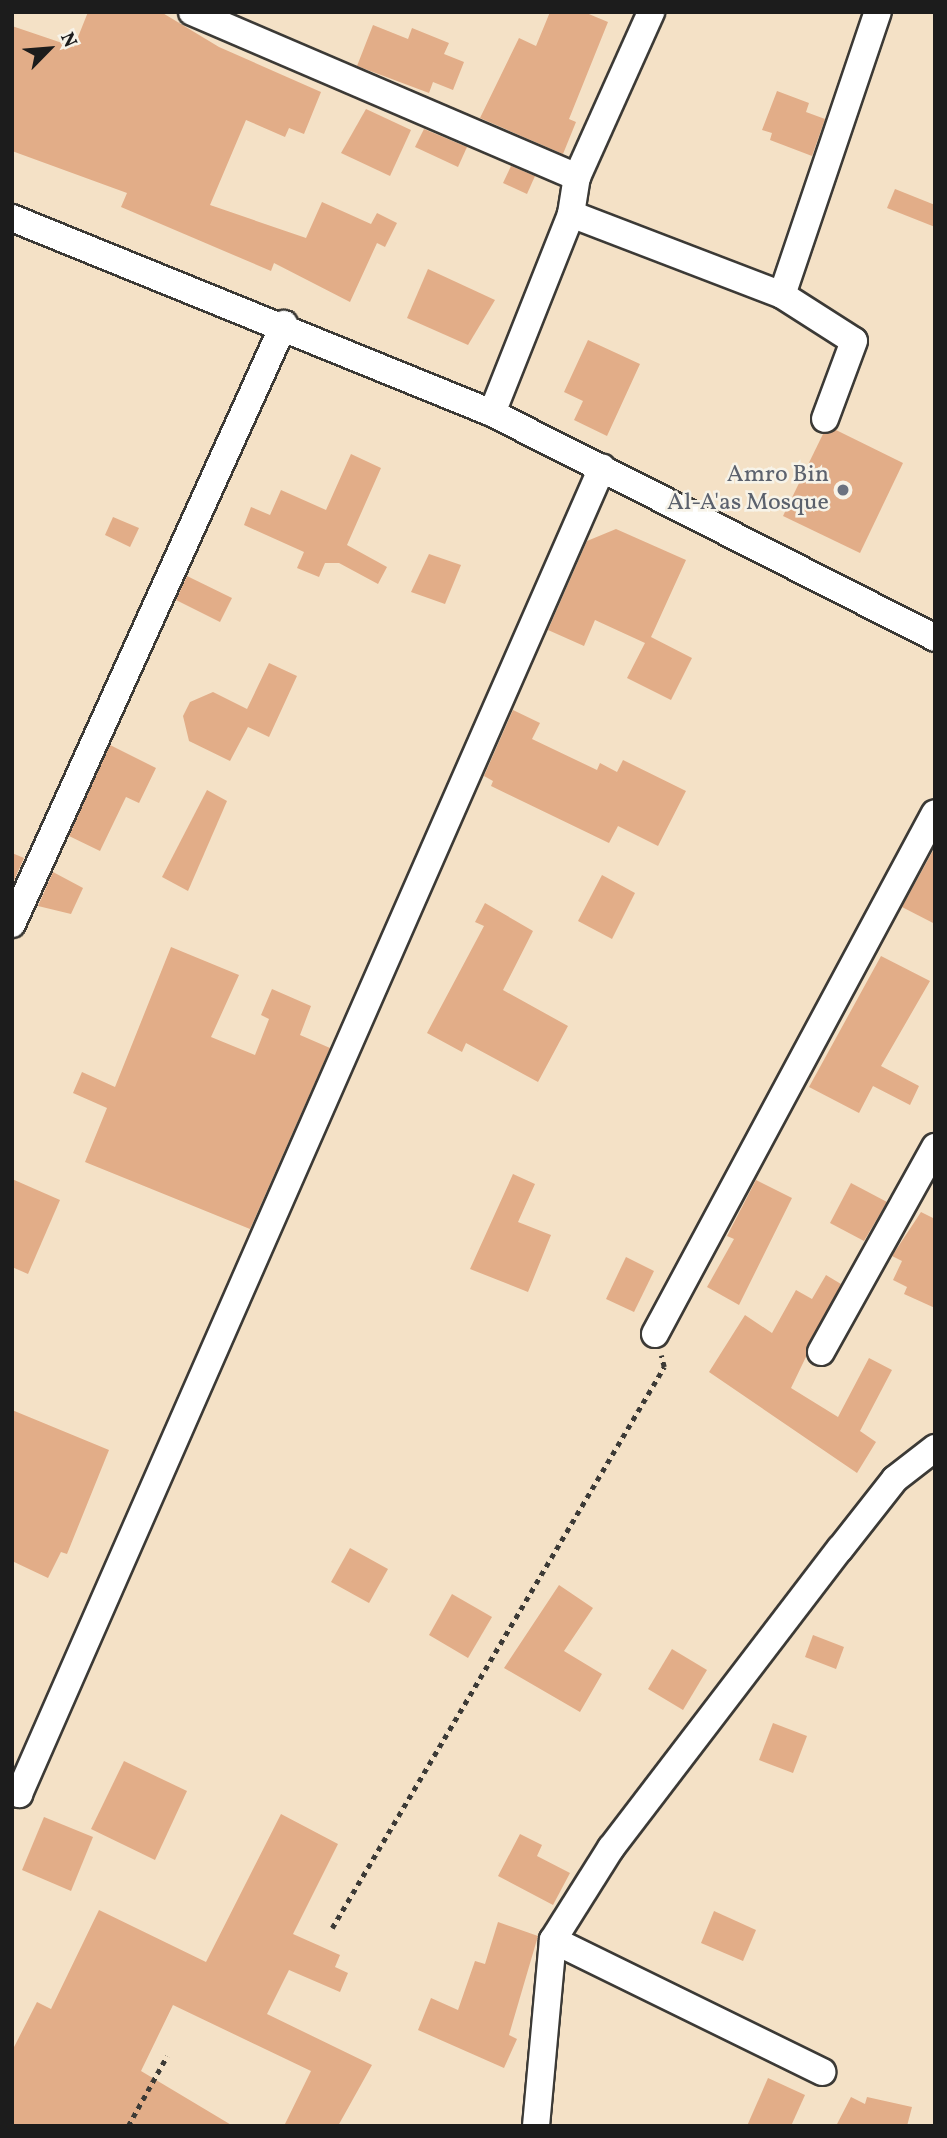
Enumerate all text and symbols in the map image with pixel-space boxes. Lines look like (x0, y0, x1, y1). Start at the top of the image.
north arrow (14, 14, 84, 84)
text: N (53, 28, 83, 52)
place label: Amro Bin Al-A'as Mosque (667, 462, 829, 518)
marker: Amro Bin Al-A'as Mosque (835, 482, 851, 498)

